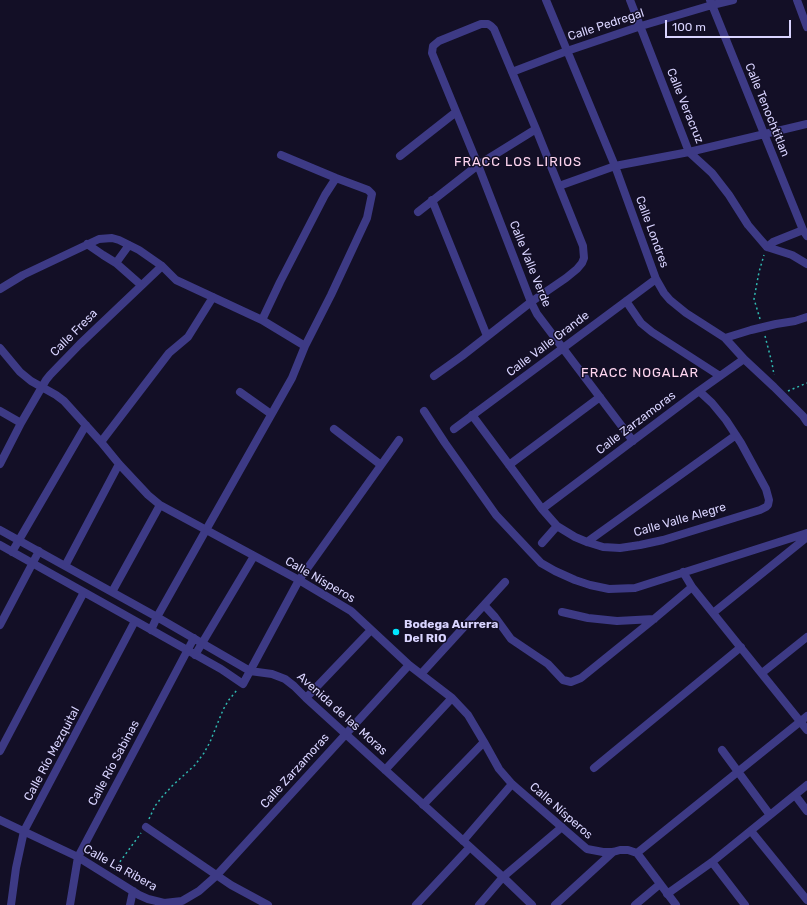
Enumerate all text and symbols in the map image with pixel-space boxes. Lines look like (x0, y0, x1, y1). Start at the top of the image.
street label: Calle Pedregal (566, 6, 646, 44)
scale bar (667, 12, 793, 38)
text: 100 m (672, 20, 706, 34)
street label: Calle Tenochtitlan (742, 61, 792, 159)
street label: Calle Veracruz (663, 66, 707, 146)
district label: FRACC LOS LIRIOS (454, 154, 582, 170)
street label: Calle Londres (632, 194, 672, 270)
street label: Calle Valle Verde (506, 219, 554, 309)
street label: Calle Fresa (47, 306, 101, 360)
street label: Calle Valle Grande (504, 308, 592, 380)
district label: FRACC NOGALAR (581, 365, 699, 381)
street label: Calle Zarzamoras (593, 388, 679, 458)
street label: Calle Valle Alegre (632, 500, 728, 540)
street label: Calle Nísperos (282, 554, 358, 606)
place label: Bodega Aurrera Del RIO (404, 618, 498, 646)
marker: Bodega Aurrera Del RIO (391, 627, 401, 637)
street label: Avenida de las Moras (294, 670, 390, 758)
street label: Calle Río Mezquital (21, 704, 83, 804)
street label: Calle Río Sabinas (85, 718, 143, 808)
street label: Calle Zarzamoras (258, 731, 332, 811)
street label: Calle Nísperos (527, 780, 595, 842)
street label: Calle La Ribera (81, 842, 159, 894)

